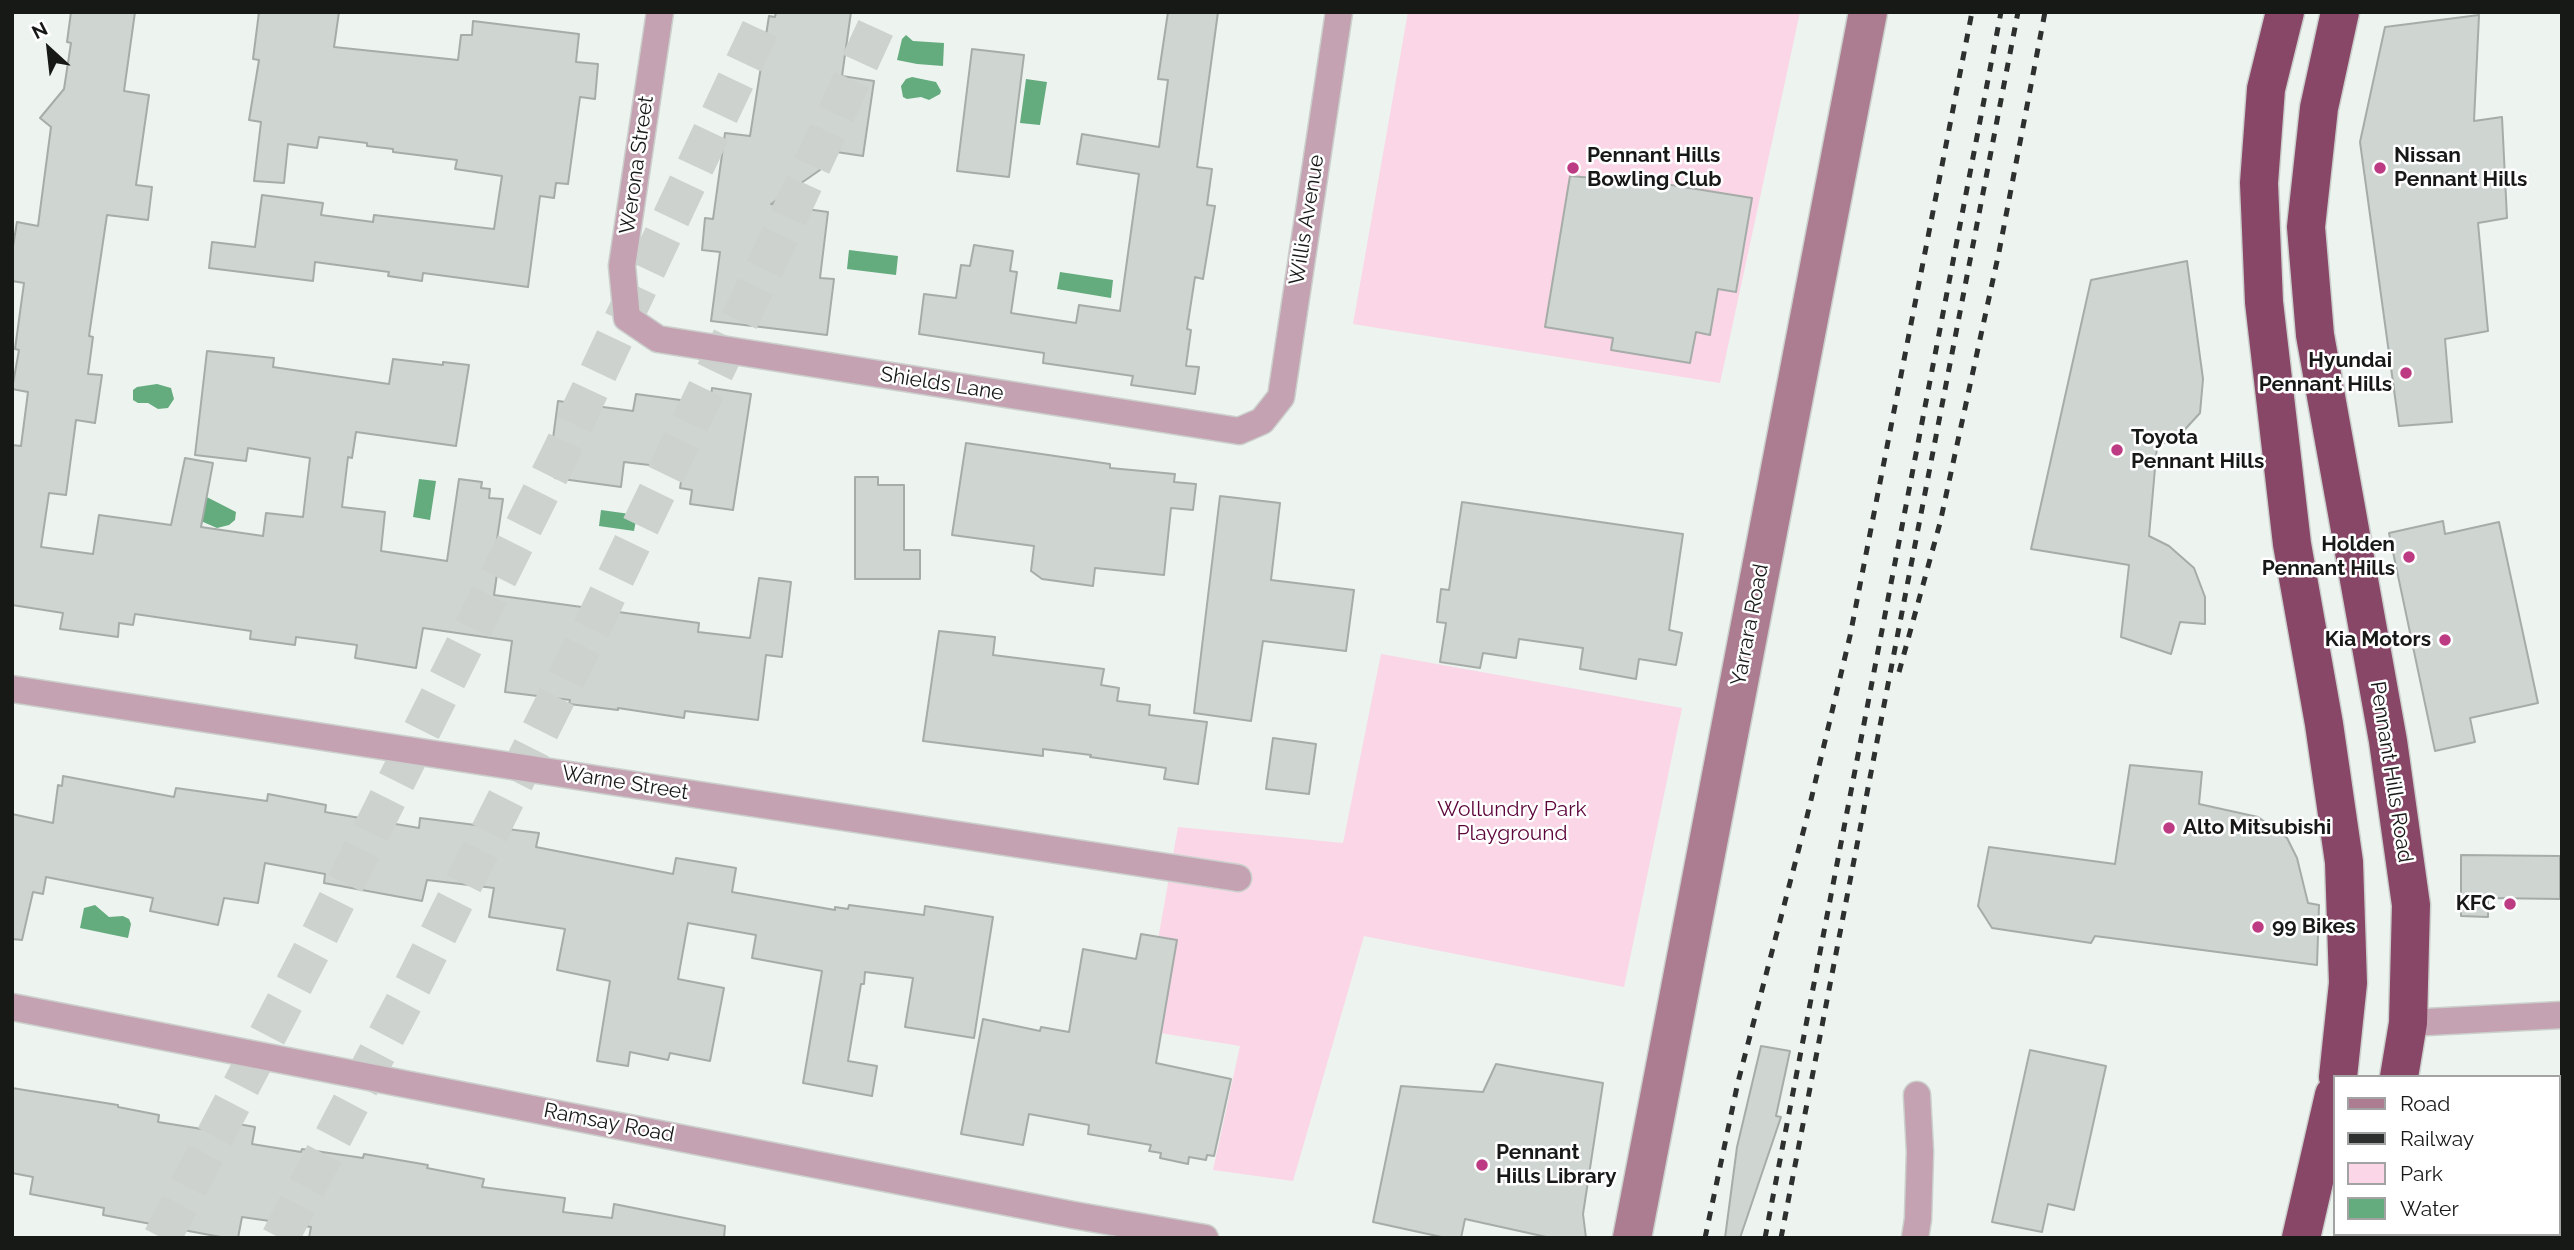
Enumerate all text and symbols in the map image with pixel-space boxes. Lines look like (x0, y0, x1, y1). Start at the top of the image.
north arrow (14, 14, 84, 84)
text: N (28, 17, 51, 43)
street label: Werona Street (615, 94, 659, 236)
place label: Pennant Hills Bowling Club (1587, 143, 1722, 193)
place label: Nissan Pennant Hills (2394, 143, 2527, 193)
street label: Willis Avenue (1284, 153, 1330, 287)
marker: Pennant Hills Bowling Club (1565, 160, 1581, 176)
marker: Nissan Pennant Hills (2372, 160, 2388, 176)
place label: Hyundai Pennant Hills (2259, 348, 2392, 398)
street label: Shields Lane (879, 362, 1005, 406)
marker: Hyundai Pennant Hills (2398, 365, 2414, 381)
place label: Toyota Pennant Hills (2131, 425, 2264, 475)
marker: Toyota Pennant Hills (2109, 442, 2125, 458)
place label: Holden Pennant Hills (2262, 532, 2395, 582)
marker: Holden Pennant Hills (2401, 549, 2417, 565)
street label: Yarrara Road (1726, 562, 1774, 688)
place label: Kia Motors (2325, 627, 2431, 653)
marker: Kia Motors (2437, 632, 2453, 648)
street label: Pennant Hills Road (2364, 680, 2418, 864)
street label: Warne Street (560, 761, 690, 805)
park label: Wollundry Park Playground (1437, 797, 1587, 847)
place label: Alto Mitsubishi (2183, 815, 2331, 841)
marker: Alto Mitsubishi (2161, 820, 2177, 836)
place label: KFC (2456, 891, 2496, 917)
marker: KFC (2502, 896, 2518, 912)
place label: 99 Bikes (2272, 914, 2356, 940)
marker: 99 Bikes (2250, 919, 2266, 935)
legend (2332, 1075, 2560, 1236)
text: Road (2400, 1091, 2450, 1116)
street label: Ramsay Road (541, 1098, 677, 1148)
text: Railway (2400, 1126, 2474, 1151)
place label: Pennant Hills Library (1496, 1140, 1616, 1190)
marker: Pennant Hills Library (1474, 1157, 1490, 1173)
text: Park (2400, 1161, 2443, 1186)
text: Water (2400, 1196, 2459, 1221)

